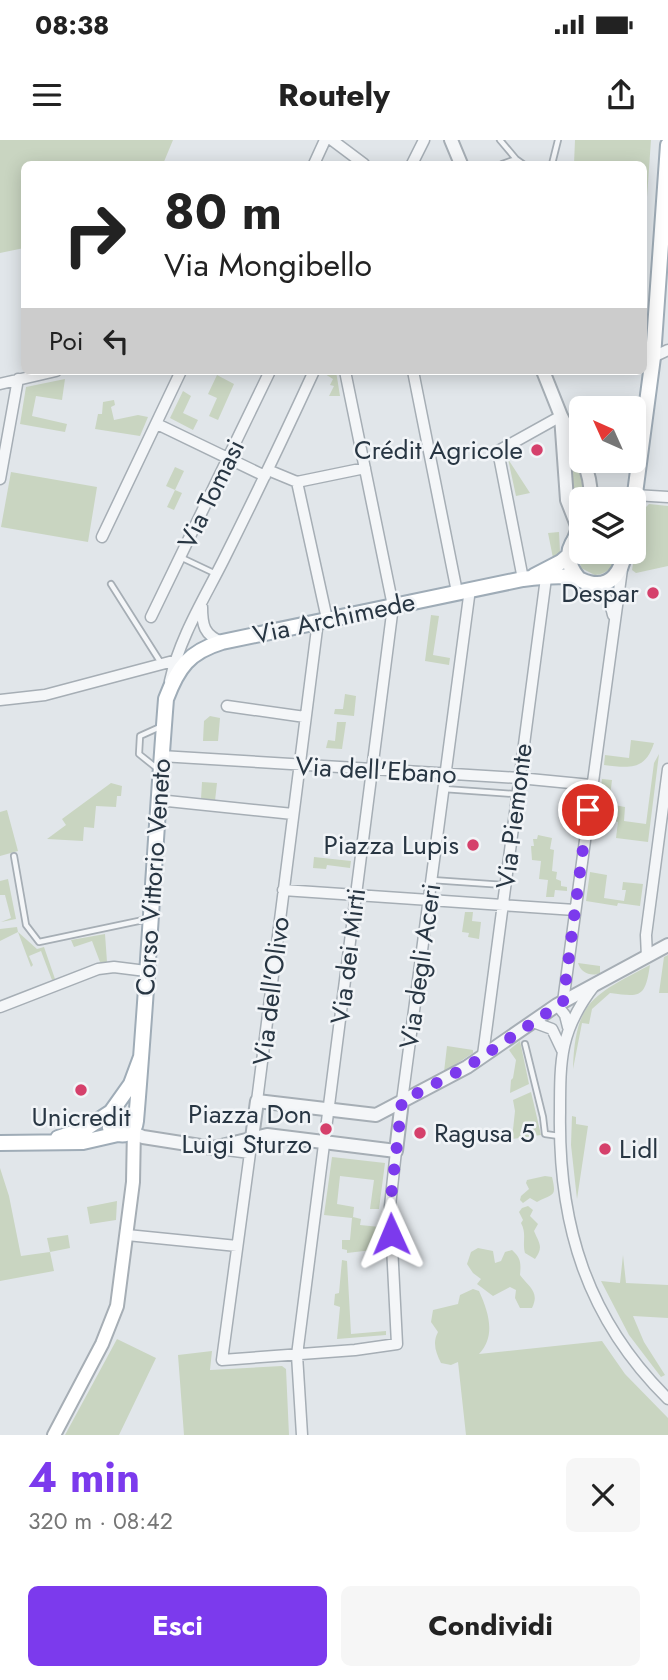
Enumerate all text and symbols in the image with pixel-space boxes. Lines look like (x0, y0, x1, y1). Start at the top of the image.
text: 08:38 (35, 6, 109, 44)
text: Routely (278, 72, 390, 118)
icon: menu (28, 76, 66, 114)
icon: share (602, 76, 640, 114)
text: 80 m (164, 177, 282, 247)
icon: right (49, 189, 140, 280)
text: Via Mongibello (164, 242, 372, 288)
text: Poi (49, 322, 83, 360)
icon: left (97, 322, 135, 360)
north arrow (569, 396, 646, 472)
map controls (569, 396, 646, 564)
place label: Crédit Agricole (354, 431, 523, 469)
street label: Via Tomasi (168, 433, 254, 555)
marker: Crédit Agricole (529, 442, 545, 458)
button: layers (569, 487, 646, 564)
place label: Despar (561, 574, 639, 612)
street label: Via Archimede (250, 582, 418, 654)
marker: Despar (645, 585, 661, 601)
street label: Via Piemonte (486, 741, 542, 891)
street label: Via dell'Ebano (294, 747, 458, 793)
street label: Corso Vittorio Veneto (126, 757, 180, 997)
pin (558, 780, 618, 840)
icon: arrive (569, 791, 607, 829)
place label: Piazza Lupis (324, 826, 459, 864)
marker: Piazza Lupis (465, 837, 481, 853)
street label: Via degli Aceri (390, 881, 450, 1051)
street label: Via dei Mirti (321, 886, 375, 1026)
street label: Via dell'Olivo (243, 914, 299, 1068)
marker: Unicredit (73, 1082, 89, 1098)
place label: Piazza Don Luigi Sturzo (181, 1095, 312, 1163)
place label: Unicredit (32, 1098, 131, 1136)
place label: Ragusa 5 (434, 1114, 535, 1152)
marker: Piazza Don Luigi Sturzo (318, 1121, 334, 1137)
marker: Ragusa 5 (412, 1125, 428, 1141)
place label: Lidl (619, 1130, 658, 1168)
marker: Lidl (597, 1141, 613, 1157)
position arrow (354, 1197, 428, 1271)
text: 4 min (28, 1447, 140, 1508)
button: close (566, 1458, 640, 1532)
text: 320 m · 08:42 (28, 1504, 173, 1538)
button: Esci (28, 1586, 327, 1666)
button: Condividi (341, 1586, 640, 1666)

